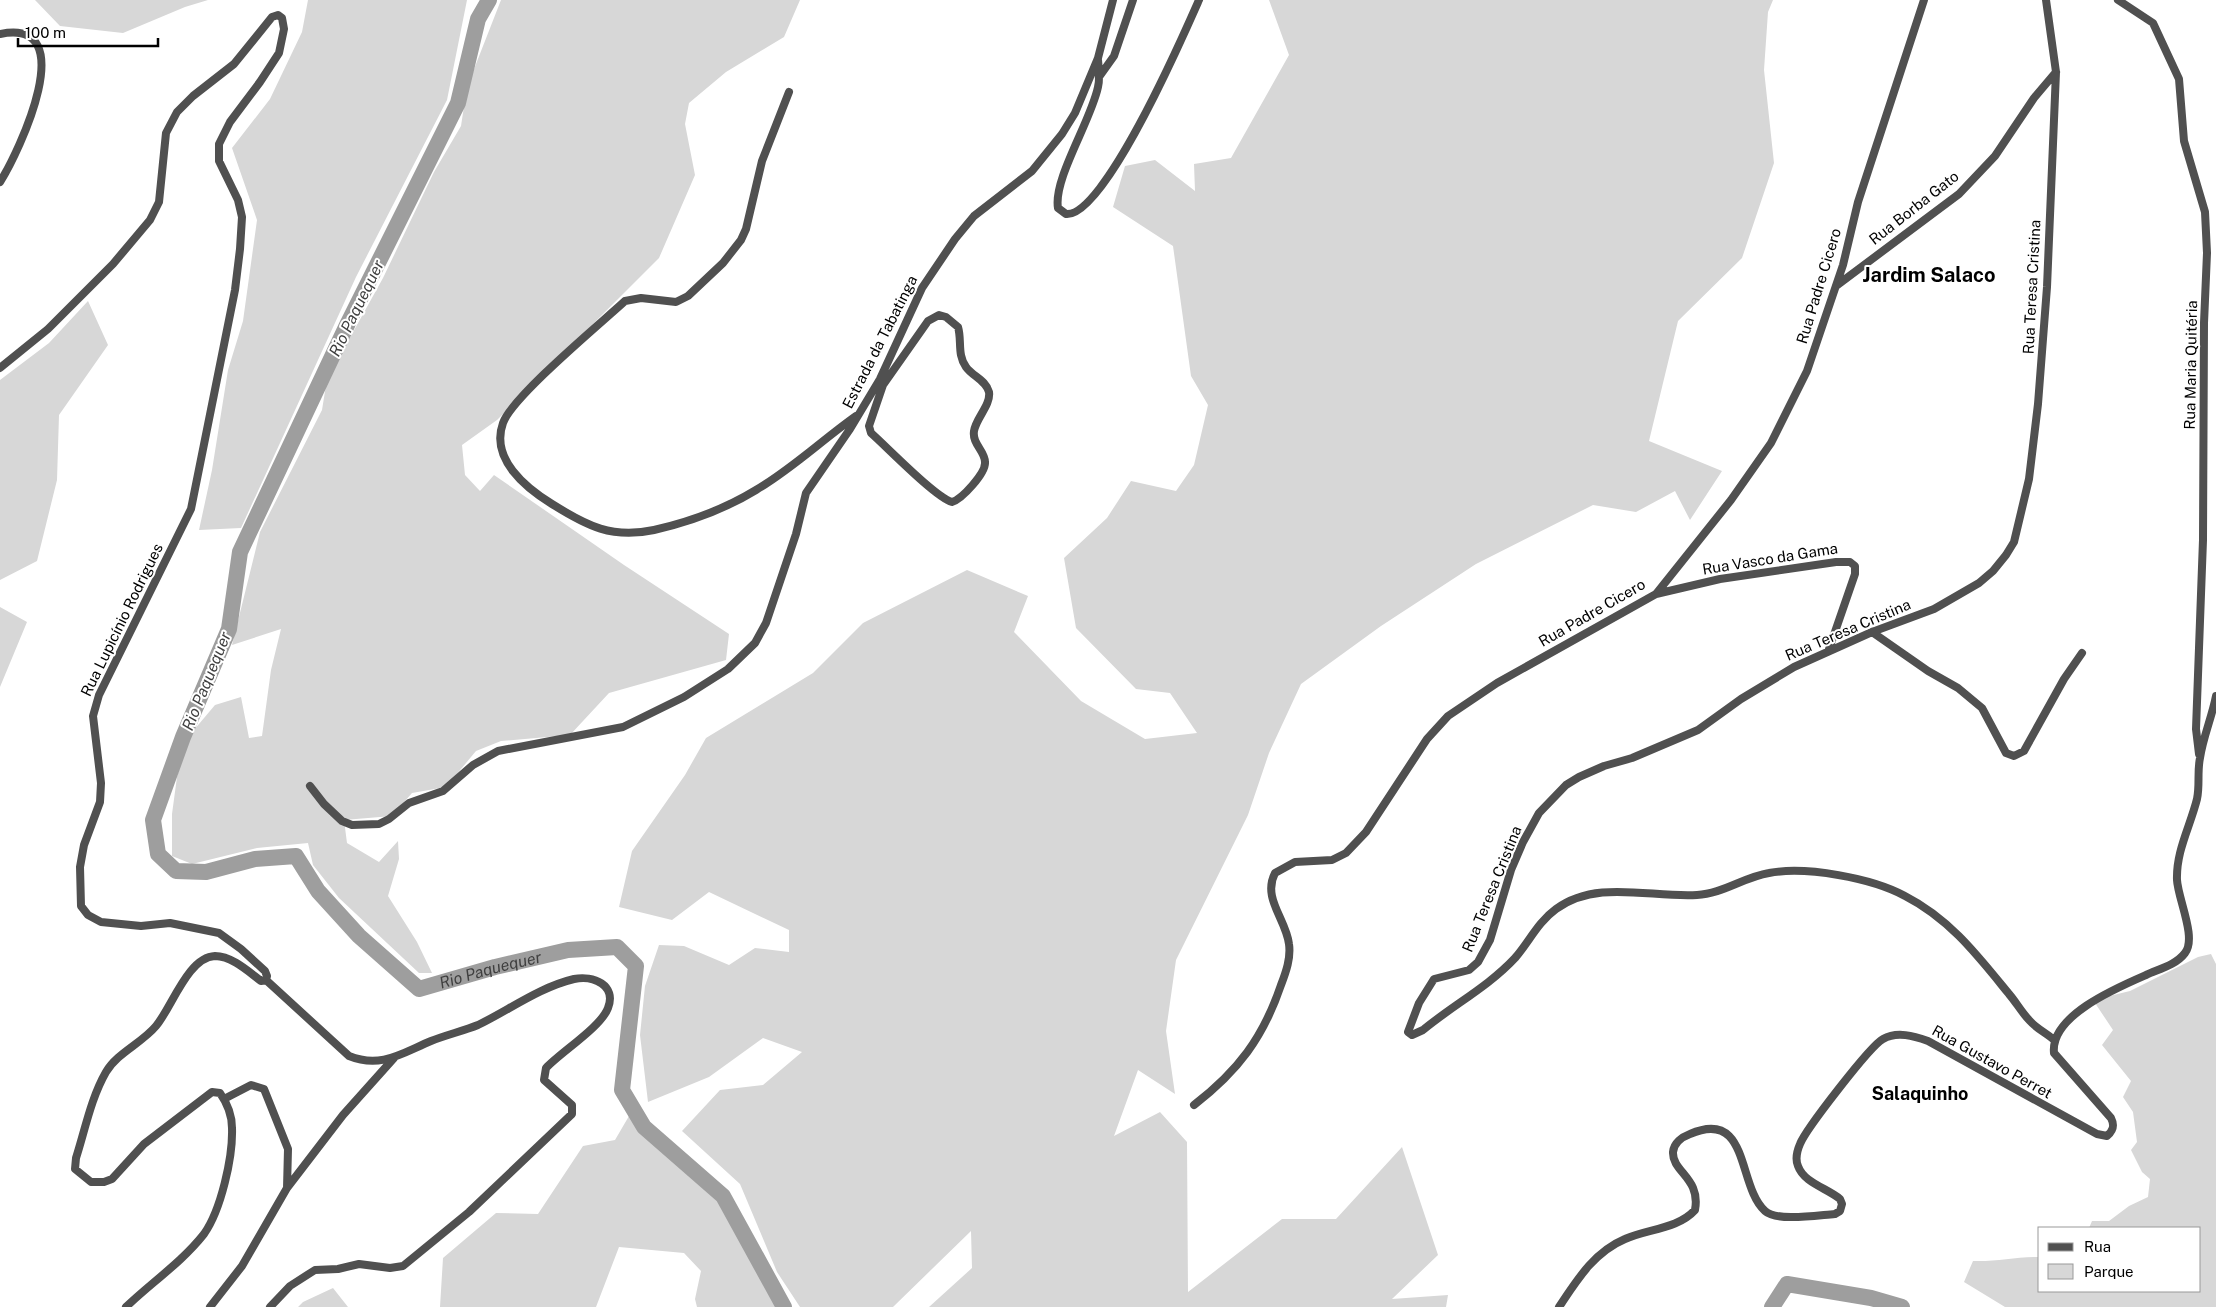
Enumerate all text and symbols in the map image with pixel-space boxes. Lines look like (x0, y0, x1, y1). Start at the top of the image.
scale bar (18, 15, 158, 47)
text: 100 m (25, 24, 66, 41)
street label: Rua Borba Gato (1866, 167, 1962, 248)
street label: Rua Teresa Cristina (2019, 219, 2044, 355)
street label: Rua Padre Cicero (1793, 226, 1844, 346)
water label: Rio Paquequer (325, 256, 388, 359)
district label: Jardim Salaco (1863, 263, 1995, 287)
street label: Estrada da Tabatinga (839, 273, 920, 411)
street label: Rua Maria Quitéria (2181, 300, 2200, 430)
street label: Rua Vasco da Gama (1701, 539, 1839, 578)
street label: Rua Lupicínio Rodrigues (77, 541, 166, 699)
street label: Rua Padre Cicero (1536, 575, 1648, 650)
street label: Rua Teresa Cristina (1783, 595, 1913, 664)
water label: Rio Paquequer (178, 628, 235, 733)
street label: Rua Teresa Cristina (1458, 823, 1525, 954)
water label: Rio Paquequer (437, 947, 544, 993)
street label: Rua Gustavo Perret (1929, 1022, 2055, 1102)
district label: Salaquinho (1872, 1083, 1968, 1104)
legend (2038, 1227, 2201, 1292)
text: Rua (2084, 1238, 2111, 1255)
text: Parque (2084, 1263, 2134, 1280)

